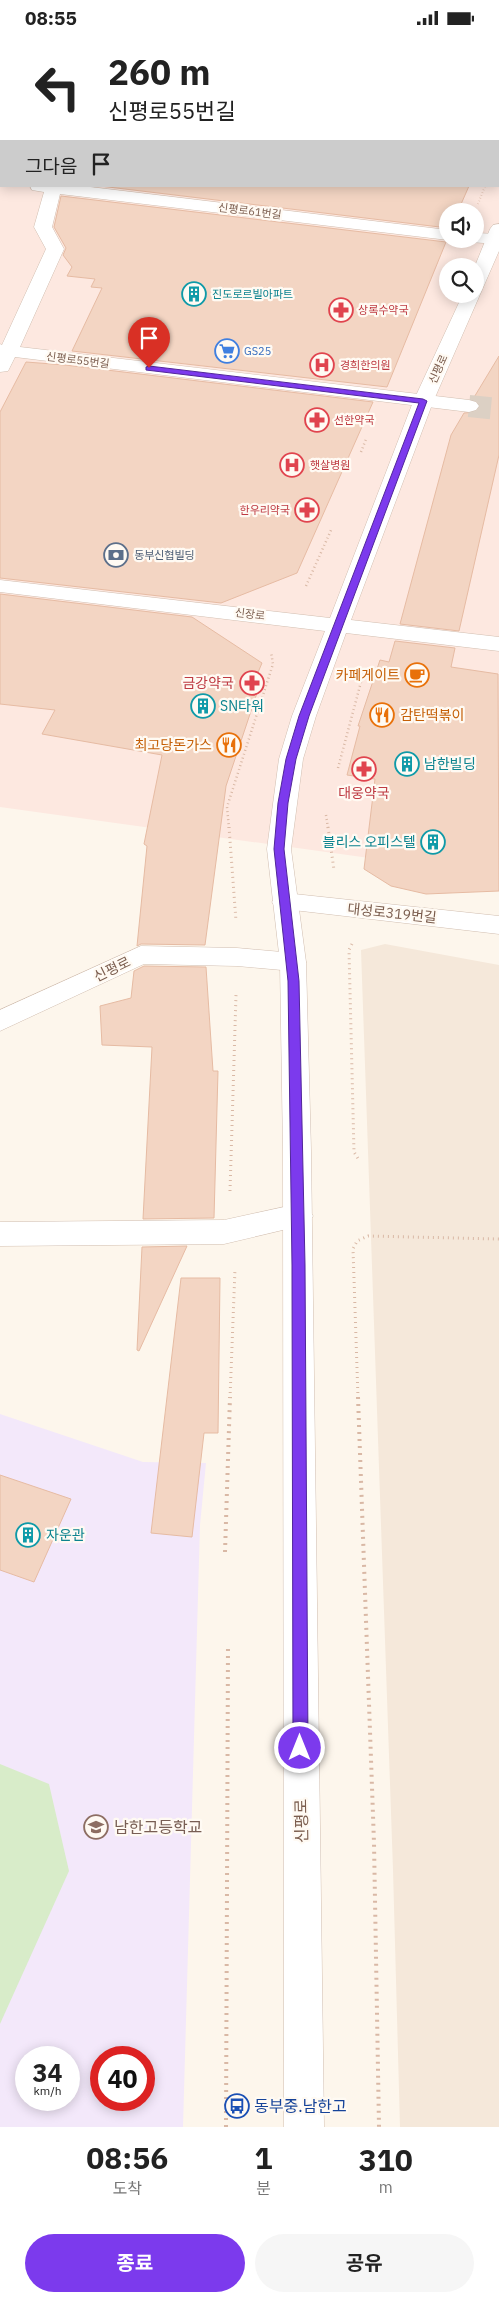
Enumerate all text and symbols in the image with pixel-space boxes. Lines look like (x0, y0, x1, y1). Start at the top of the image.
text: 08:55 (25, 6, 77, 30)
text: 260 m (108, 49, 211, 95)
icon: left (25, 55, 90, 120)
text: 신평로55번길 (108, 96, 236, 125)
icon: arrive (87, 150, 115, 178)
text: 그다음 (25, 154, 77, 178)
street label: 신평로61번길 (217, 200, 283, 222)
map controls (439, 203, 484, 303)
button: sound (439, 203, 484, 248)
button: search (439, 258, 484, 303)
building icon: 진도로르빌아파트 (181, 281, 207, 307)
place label: 진도로르빌아파트 (212, 287, 293, 301)
pharmacy icon: 상록수약국 (328, 297, 354, 323)
place label: 상록수약국 (358, 303, 409, 317)
pin (128, 317, 170, 368)
icon: arrive (135, 324, 163, 352)
supermarket icon: GS25 (214, 338, 240, 364)
place label: GS25 (244, 344, 271, 358)
street label: 신평로55번길 (45, 349, 111, 371)
hospital icon: 경희한의원 (309, 352, 335, 378)
street label: 신평로 (425, 352, 451, 386)
place label: 경희한의원 (340, 358, 391, 372)
pharmacy icon: 선한약국 (304, 407, 330, 433)
place label: 선한약국 (334, 413, 374, 427)
hospital icon: 햇살병원 (279, 452, 305, 478)
place label: 햇살병원 (310, 458, 350, 472)
pharmacy icon: 한우리약국 (294, 497, 320, 523)
place label: 한우리약국 (239, 503, 290, 517)
bank icon: 동부신협빌딩 (103, 542, 129, 568)
place label: 동부신협빌딩 (134, 548, 195, 562)
street label: 신장로 (234, 605, 266, 623)
cafe icon: 카페게이트 (404, 662, 430, 688)
place label: 카페게이트 (336, 666, 400, 684)
pharmacy icon: 금강약국 (239, 670, 265, 696)
place label: 금강약국 (182, 674, 234, 692)
building icon: SN타워 (190, 693, 216, 719)
place label: SN타워 (220, 697, 264, 715)
restaurant icon: 감탄떡볶이 (369, 702, 395, 728)
place label: 감탄떡볶이 (400, 706, 464, 724)
restaurant icon: 최고당돈가스 (216, 732, 242, 758)
place label: 최고당돈가스 (135, 736, 212, 754)
building icon: 남한빌딩 (394, 751, 420, 777)
place label: 남한빌딩 (424, 755, 476, 773)
pharmacy icon: 대웅약국 (351, 756, 377, 782)
place label: 대웅약국 (338, 784, 390, 802)
building icon: 블리스 오피스텔 (420, 829, 446, 855)
place label: 블리스 오피스텔 (323, 833, 416, 851)
street label: 대성로319번길 (347, 899, 437, 927)
street label: 신평로 (91, 952, 133, 986)
building icon: 자운관 (15, 1522, 41, 1548)
place label: 자운관 (46, 1526, 85, 1544)
position arrow (273, 1721, 325, 1773)
street label: 신평로 (291, 1798, 311, 1843)
school or university icon: 남한고등학교 (83, 1814, 109, 1840)
place label: 남한고등학교 (114, 1817, 202, 1837)
speed limit sign: 40 (90, 2046, 155, 2111)
text: 34 (32, 2056, 63, 2089)
text: km/h (33, 2083, 62, 2098)
bus stop icon: 동부중.남한고 (224, 2093, 250, 2119)
place label: 동부중.남한고 (254, 2096, 347, 2116)
text: 08:56 (86, 2138, 168, 2177)
text: 1 (254, 2138, 272, 2177)
text: 310 (359, 2140, 413, 2179)
text: m (379, 2177, 393, 2197)
text: 도착 (112, 2178, 142, 2198)
text: 분 (256, 2178, 271, 2198)
button: 종료 (25, 2234, 245, 2292)
button: 공유 (255, 2234, 474, 2292)

